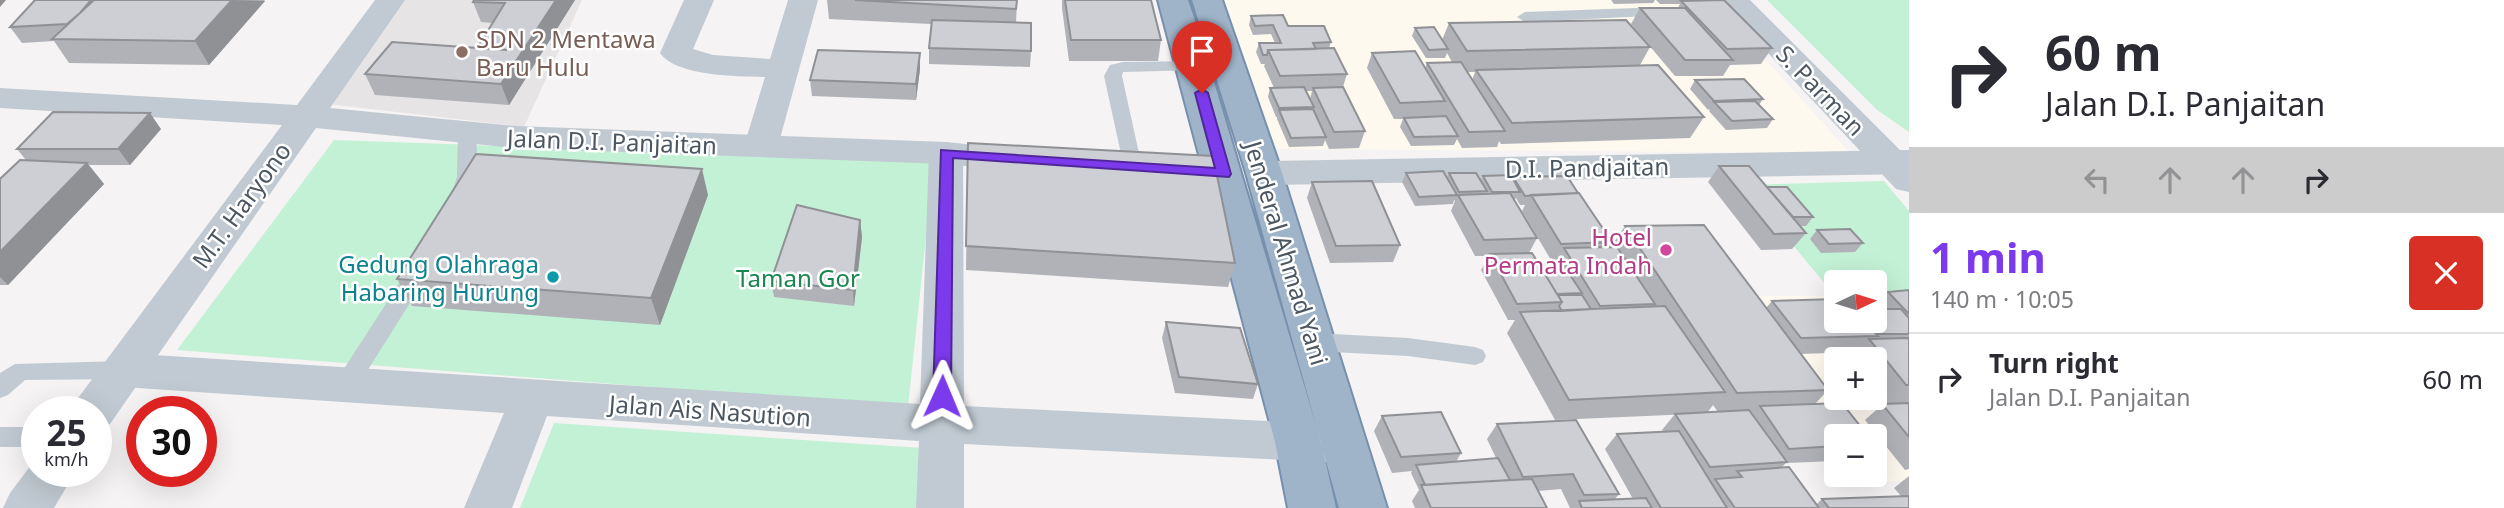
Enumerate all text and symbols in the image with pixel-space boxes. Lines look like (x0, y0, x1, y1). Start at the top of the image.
text: 60 m (2045, 19, 2162, 85)
pin (1172, 21, 1232, 93)
place label: SDN 2 Mentawa Baru Hulu (476, 22, 656, 83)
icon: right (1930, 28, 2021, 119)
icon: arrive (1183, 32, 1221, 70)
street label: S. Parman (1769, 37, 1873, 143)
marker: SDN 2 Mentawa Baru Hulu (454, 44, 470, 60)
text: Jalan D.I. Panjaitan (2045, 82, 2325, 125)
street label: Jalan D.I. Panjaitan (504, 121, 718, 161)
street label: M.T. Haryono (184, 135, 298, 275)
street label: Jenderal Ahmad Yani (1237, 135, 1337, 369)
street label: D.I. Pandjaitan (1505, 149, 1669, 185)
icon: left (2078, 161, 2116, 199)
icon: ahead (2151, 161, 2189, 199)
icon: ahead (2224, 161, 2262, 199)
icon: right (2297, 161, 2335, 199)
place label: Hotel Permata Indah (1484, 220, 1652, 281)
text: 1 min (1930, 228, 2046, 285)
button: close (2409, 236, 2483, 310)
marker: Hotel Permata Indah (1658, 242, 1674, 258)
place label: Gedung Olahraga Habaring Hurung (338, 247, 539, 308)
park label: Taman Gor (736, 261, 860, 294)
marker: Gedung Olahraga Habaring Hurung (545, 269, 561, 285)
north arrow (1824, 270, 1886, 332)
map controls (1824, 270, 1887, 487)
text: 140 m · 10:05 (1930, 283, 2074, 315)
text: Turn right (1989, 345, 2119, 381)
button: + (1824, 347, 1887, 410)
position arrow (905, 359, 979, 433)
icon: right (1930, 360, 1968, 398)
text: 60 m (2422, 361, 2483, 397)
text: Jalan D.I. Panjaitan (1989, 381, 2190, 413)
street label: Jalan Ais Nasution (606, 386, 812, 434)
speed limit sign: 30 (126, 396, 217, 487)
text: 25 (46, 409, 87, 456)
button: − (1824, 424, 1887, 487)
text: km/h (44, 447, 89, 471)

